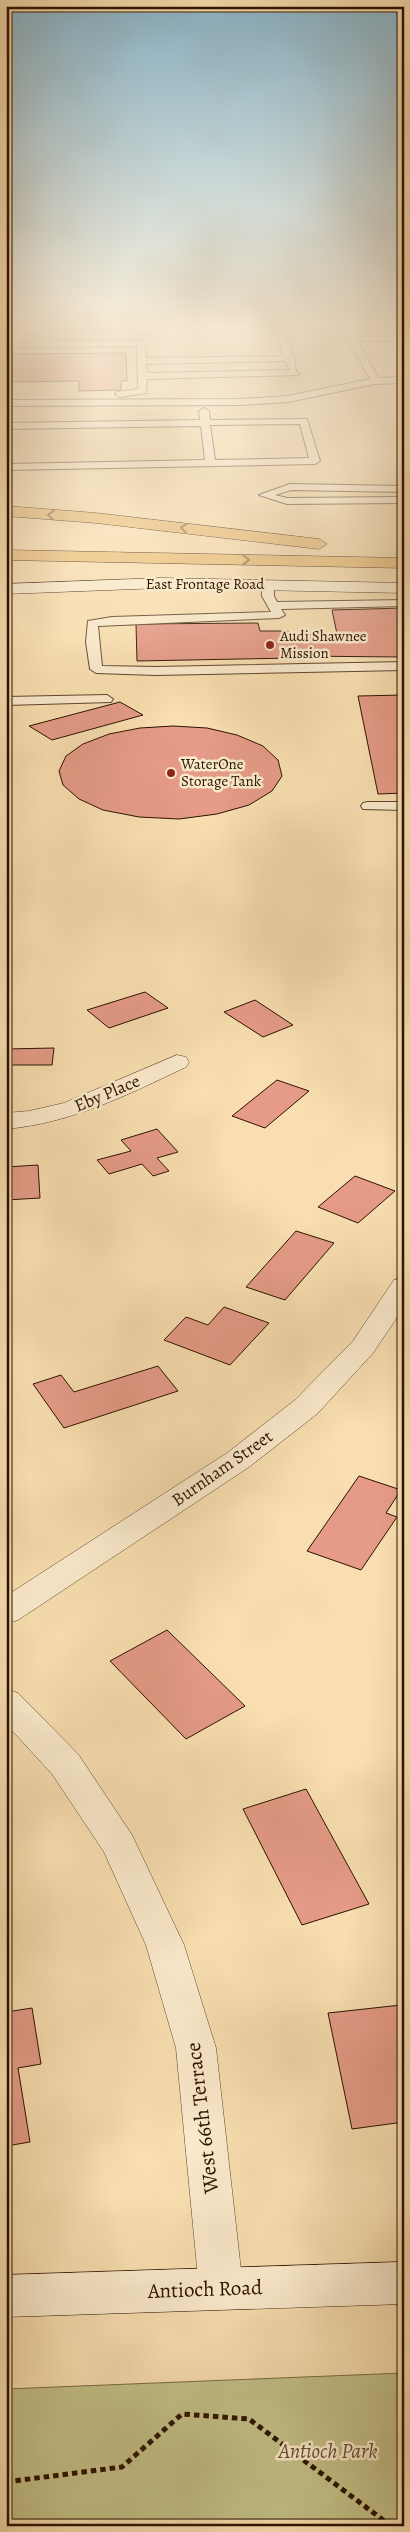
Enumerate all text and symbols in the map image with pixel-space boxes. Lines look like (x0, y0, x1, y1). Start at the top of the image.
one-way arrow (47, 509, 55, 520)
one-way arrow (180, 523, 188, 534)
one-way arrow (242, 555, 250, 565)
street label: East Frontage Road (146, 574, 265, 594)
place label: Audi Shawnee Mission (279, 626, 367, 663)
marker: Audi Shawnee Mission (264, 639, 276, 651)
place label: WaterOne Storage Tank (180, 754, 262, 791)
marker: WaterOne Storage Tank (165, 767, 177, 779)
street label: Eby Place (70, 1068, 144, 1118)
street label: Burnham Street (167, 1424, 277, 1512)
street label: West 66th Terrace (179, 2041, 225, 2196)
street label: Antioch Road (146, 2273, 263, 2305)
park label: Antioch Park (277, 2437, 378, 2465)

